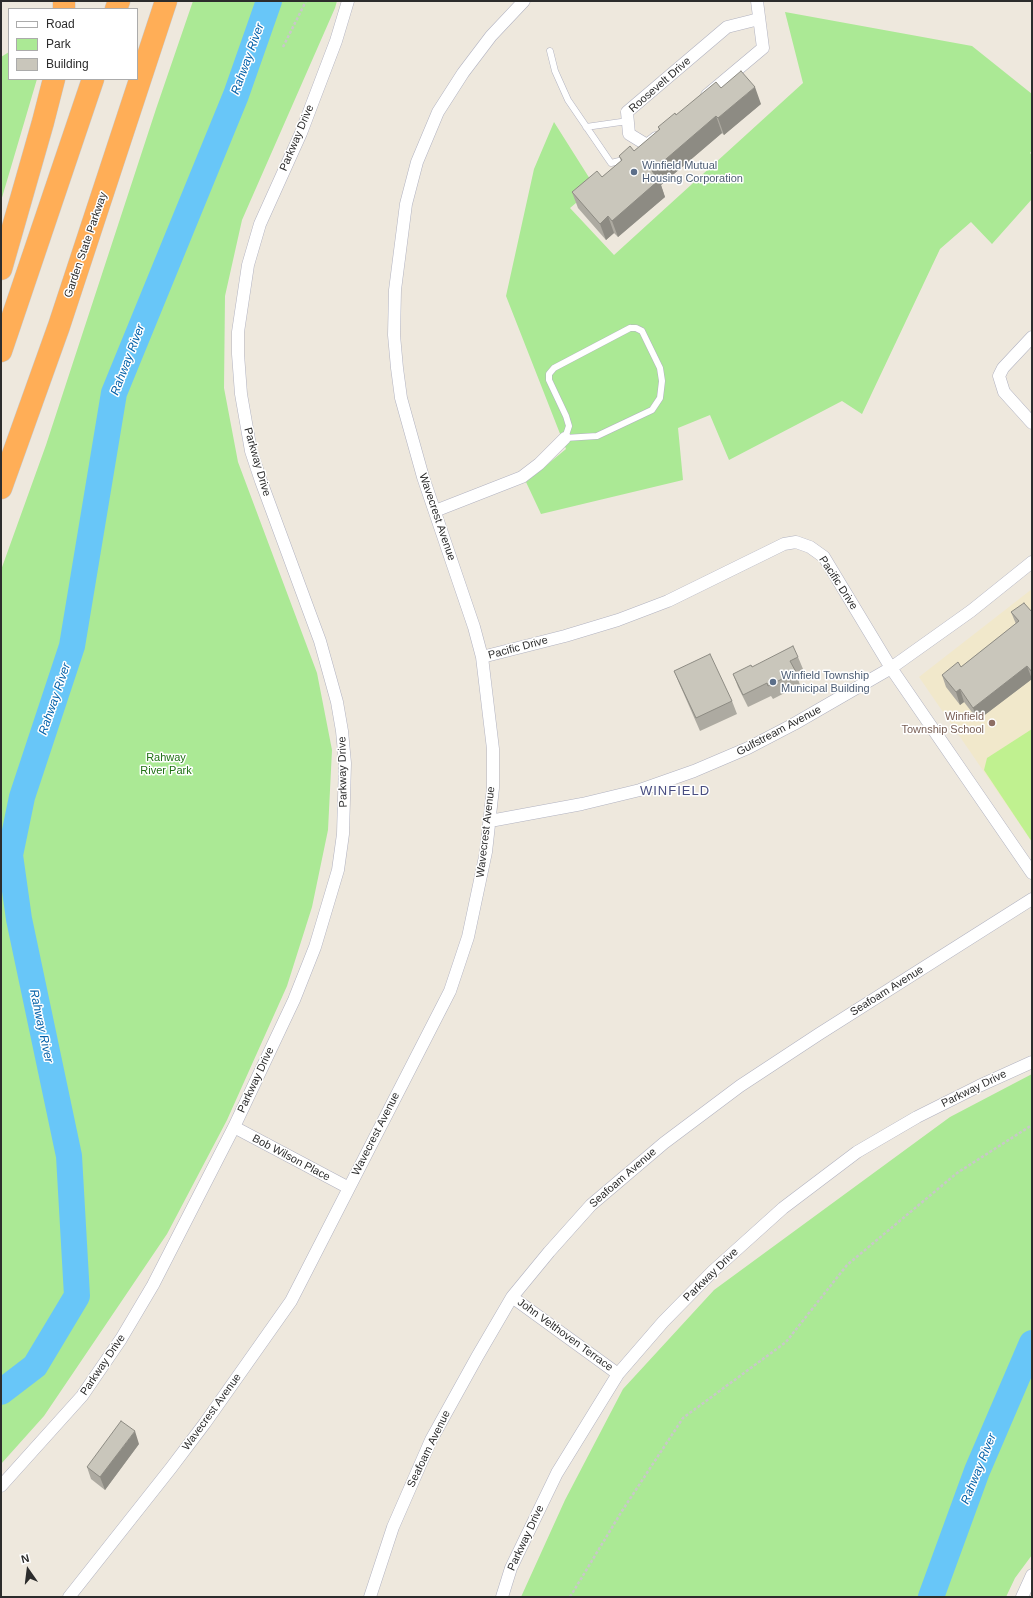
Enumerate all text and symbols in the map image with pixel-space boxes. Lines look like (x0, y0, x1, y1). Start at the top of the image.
legend (8, 8, 138, 80)
text: Road (46, 17, 75, 31)
water label: Rahway River (228, 21, 268, 97)
text: Park (46, 37, 71, 51)
street label: Roosevelt Drive (626, 55, 694, 115)
text: Building (46, 57, 89, 71)
street label: Parkway Drive (277, 103, 317, 173)
place label: Winfield Mutual Housing Corporation (642, 159, 743, 185)
marker: Winfield Mutual Housing Corporation (629, 167, 639, 177)
street label: Garden State Parkway (62, 191, 110, 299)
water label: Rahway River (108, 323, 148, 397)
street label: Parkway Drive (241, 426, 273, 498)
street label: Wavecrest Avenue (416, 471, 458, 563)
street label: Pacific Drive (816, 554, 860, 612)
street label: Pacific Drive (487, 634, 549, 662)
water label: Rahway River (36, 661, 74, 737)
place label: Winfield Township Municipal Building (781, 669, 870, 695)
marker: Winfield Township Municipal Building (768, 677, 778, 687)
street label: Gulfstream Avenue (734, 703, 824, 759)
place label: Winfield Township School (901, 710, 984, 736)
marker: Winfield Township School (987, 718, 997, 728)
street label: Parkway Drive (336, 736, 350, 808)
park label: Rahway River Park (140, 751, 192, 777)
district label: WINFIELD (640, 783, 710, 799)
street label: Wavecrest Avenue (474, 786, 498, 878)
street label: Seafoam Avenue (848, 963, 926, 1019)
water label: Rahway River (26, 988, 56, 1064)
street label: Parkway Drive (235, 1045, 277, 1115)
street label: Parkway Drive (939, 1068, 1009, 1110)
street label: Wavecrest Avenue (349, 1090, 403, 1178)
street label: Bob Wilson Place (250, 1132, 332, 1184)
street label: Seafoam Avenue (587, 1145, 659, 1211)
street label: Parkway Drive (681, 1246, 741, 1304)
street label: John Velthoven Terrace (515, 1296, 615, 1374)
street label: Parkway Drive (78, 1332, 128, 1398)
street label: Wavecrest Avenue (180, 1371, 244, 1453)
street label: Seafoam Avenue (405, 1408, 453, 1490)
water label: Rahway River (958, 1432, 1000, 1506)
street label: Parkway Drive (505, 1503, 547, 1573)
north arrow (8, 1550, 48, 1590)
text: N (20, 1552, 30, 1565)

